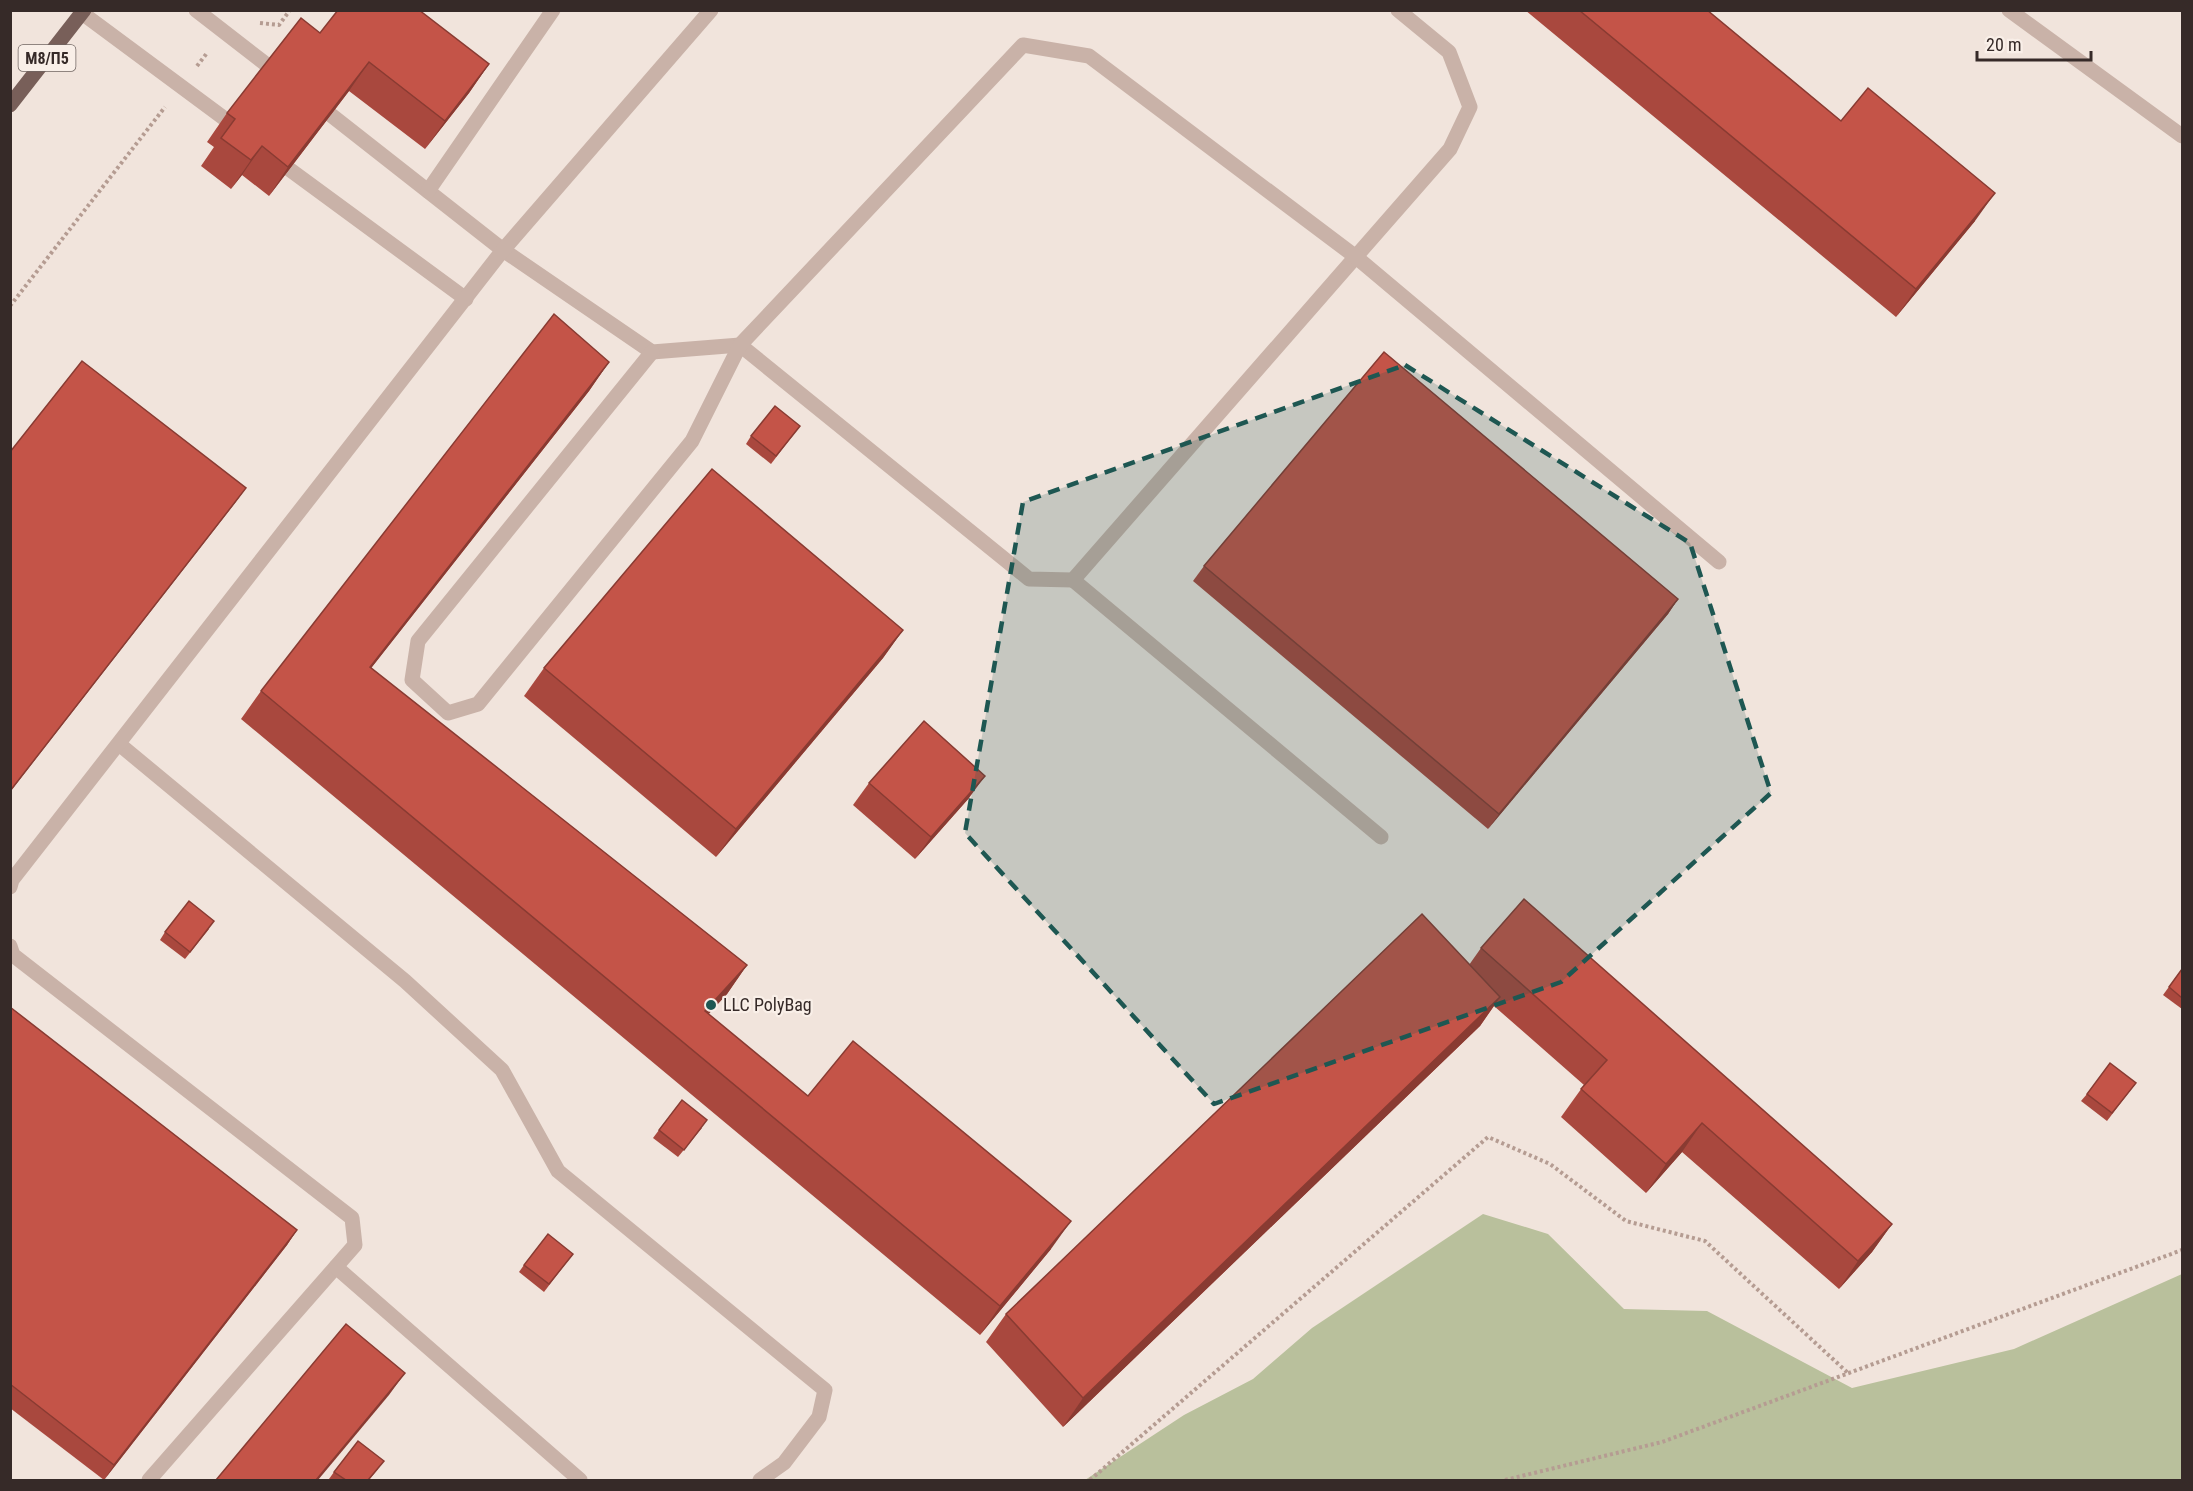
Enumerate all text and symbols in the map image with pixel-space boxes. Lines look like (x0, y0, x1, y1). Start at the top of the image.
scale bar (1977, 24, 2091, 62)
text: 20 m (1986, 34, 2021, 55)
road number: М8/П5 (18, 45, 76, 71)
place label: LLC PolyBag (723, 994, 812, 1015)
marker: LLC PolyBag (704, 998, 718, 1012)

